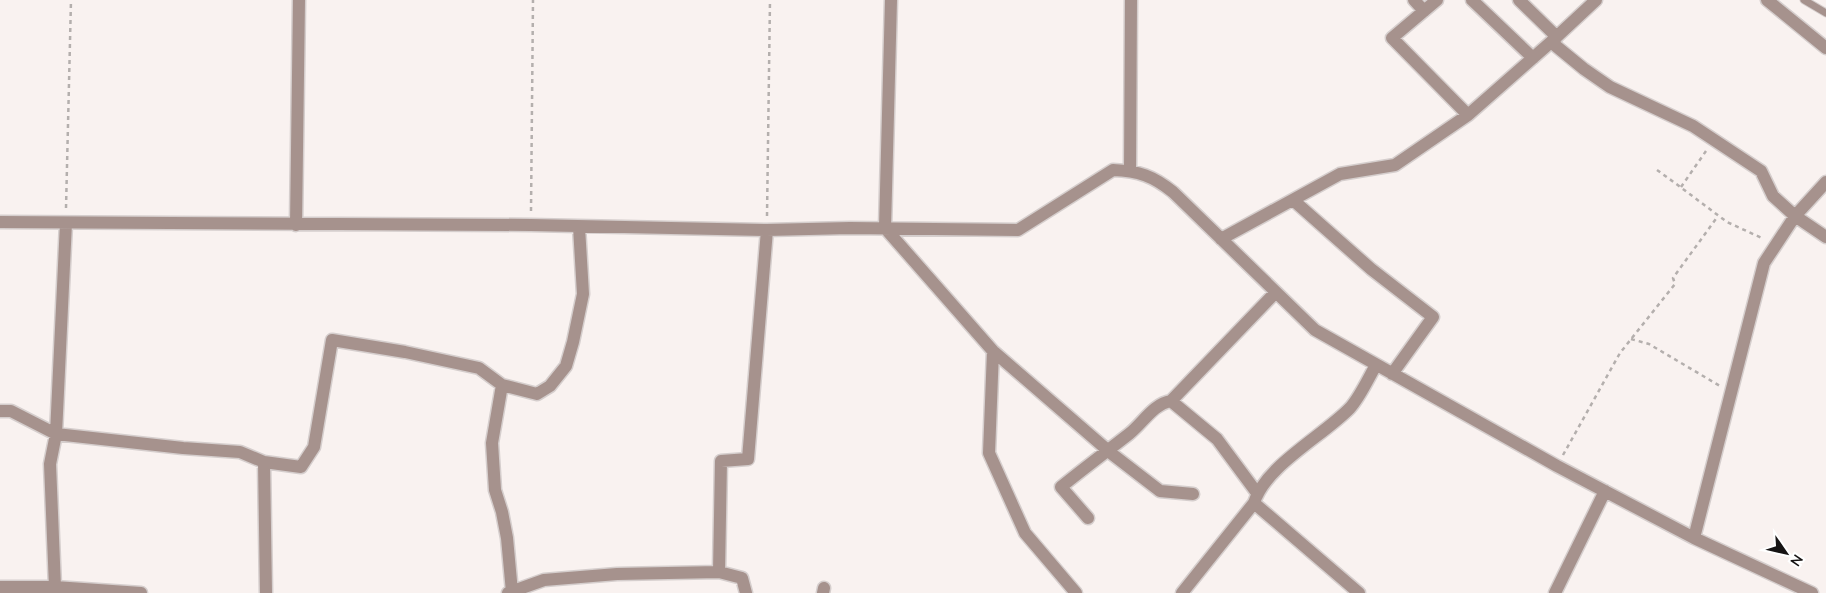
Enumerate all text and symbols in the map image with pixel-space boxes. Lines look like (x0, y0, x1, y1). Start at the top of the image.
north arrow (1761, 528, 1811, 578)
text: N (1786, 550, 1807, 570)

